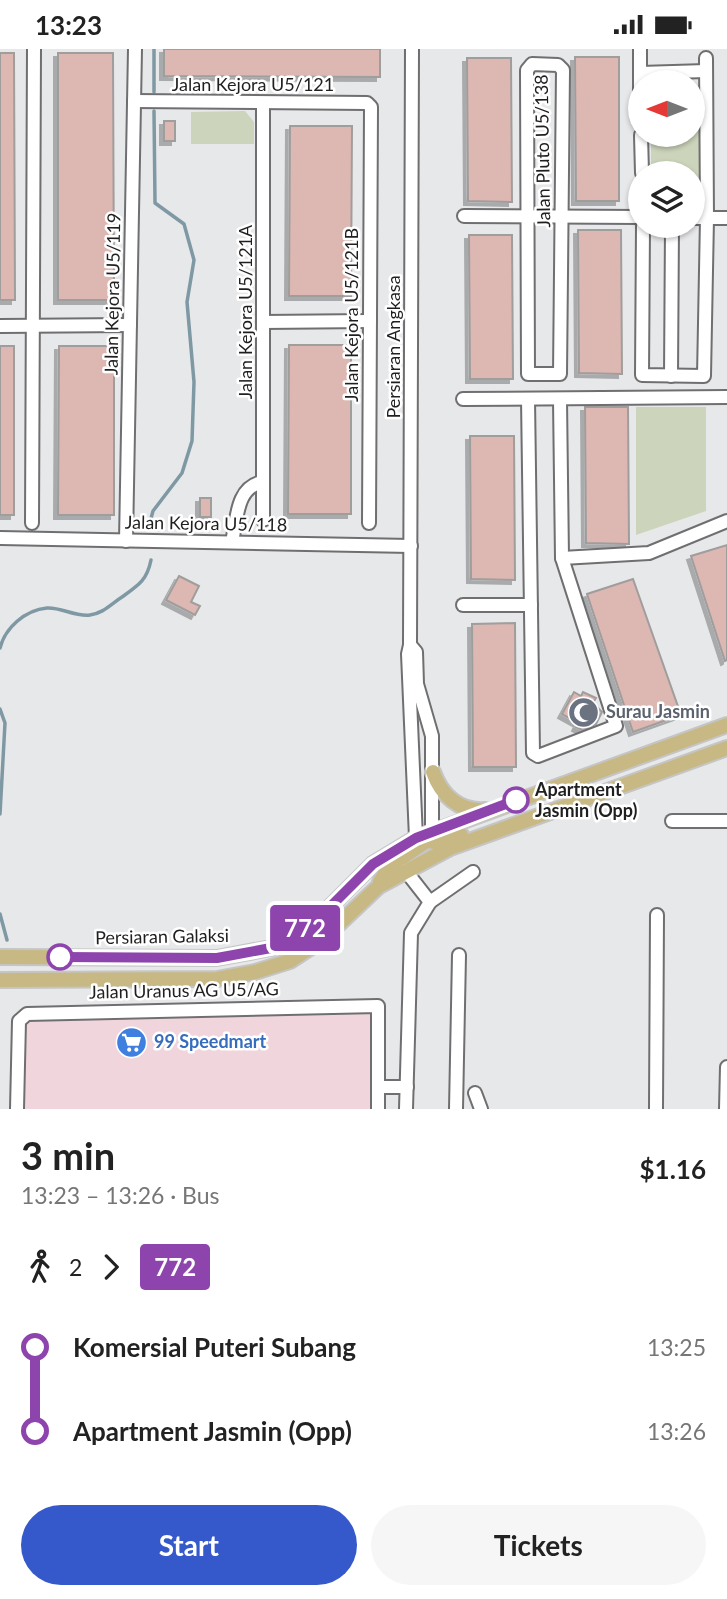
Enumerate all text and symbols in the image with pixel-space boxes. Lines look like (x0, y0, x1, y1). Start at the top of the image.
text: 13:23 (35, 9, 102, 41)
north arrow (628, 70, 705, 147)
map controls (628, 70, 705, 238)
street label: Jalan Kejora U5/121 (172, 73, 334, 95)
street label: Jalan Pluto U5/138 (530, 74, 554, 228)
button: layers (628, 161, 705, 238)
street label: Jalan Kejora U5/119 (100, 213, 124, 375)
street label: Jalan Kejora U5/121A (234, 224, 256, 399)
street label: Jalan Kejora U5/121B (340, 228, 362, 402)
street label: Persiaran Angkasa (382, 275, 404, 419)
street label: Jalan Kejora U5/118 (125, 511, 287, 535)
mosque icon: Surau Jasmin (566, 695, 600, 729)
place label: Surau Jasmin (606, 700, 710, 722)
place label: Apartment Jasmin (Opp) (534, 778, 638, 821)
marker: Apartment Jasmin (Opp) (503, 787, 529, 813)
line badge: 772 (265, 905, 345, 951)
text: 772 (284, 913, 326, 942)
street label: Persiaran Galaksi (95, 924, 229, 948)
unlabelled marker (47, 944, 73, 970)
street label: Jalan Uranus AG U5/AG (89, 977, 279, 1003)
supermarket icon: 99 Speedmart (114, 1025, 148, 1059)
place label: 99 Speedmart (154, 1030, 267, 1052)
text: 3 min (21, 1132, 115, 1178)
text: $1.16 (640, 1153, 706, 1185)
text: 13:23 – 13:26 · Bus (21, 1181, 220, 1209)
icon: walk (21, 1248, 59, 1286)
icon: forward (92, 1248, 130, 1286)
text: 772 (154, 1252, 196, 1281)
text: 2 (69, 1253, 82, 1281)
text: Komersial Puteri Subang (73, 1331, 356, 1363)
text: 13:25 (647, 1333, 706, 1361)
text: Apartment Jasmin (Opp) (73, 1415, 352, 1447)
text: 13:26 (647, 1417, 706, 1445)
button: Start (21, 1505, 357, 1585)
button: Tickets (371, 1505, 706, 1585)

